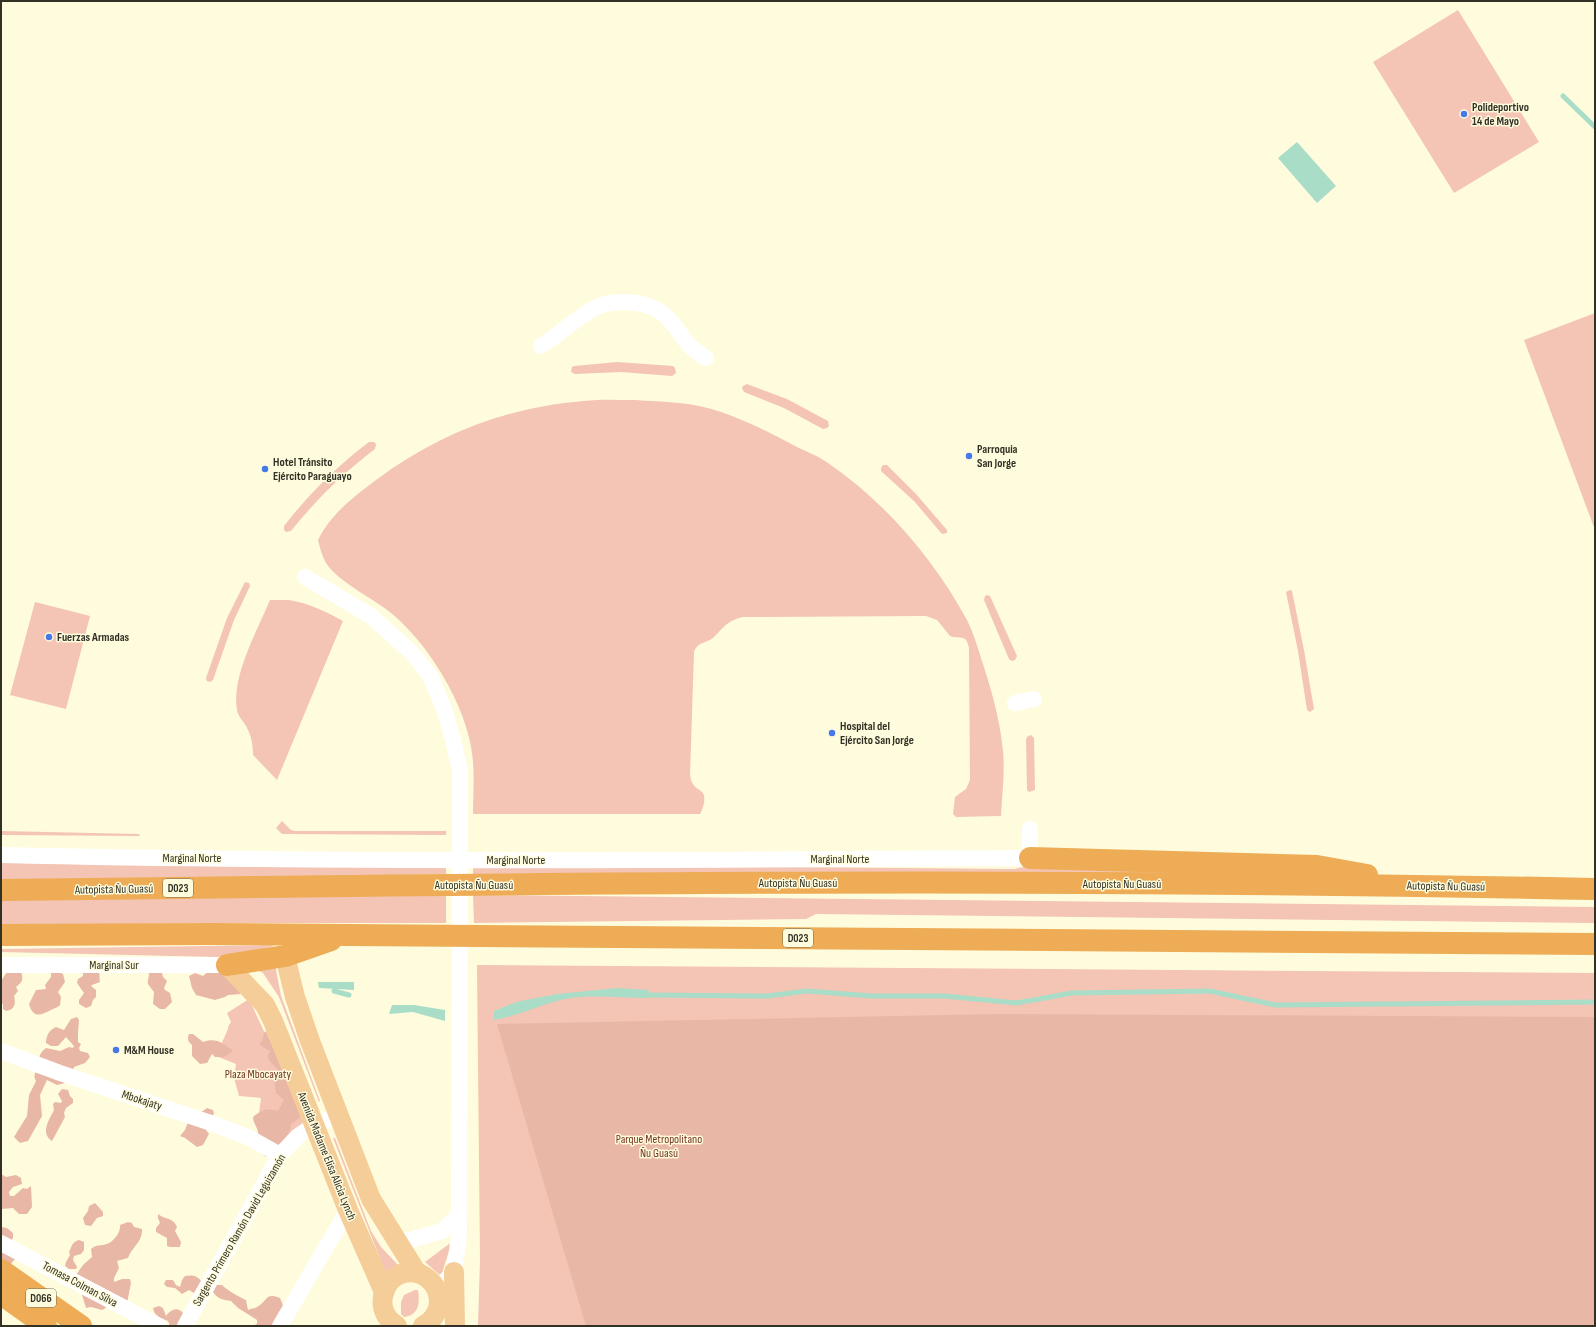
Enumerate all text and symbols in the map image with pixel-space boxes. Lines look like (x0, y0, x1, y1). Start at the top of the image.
place label: Polideportivo 14 de Mayo (1472, 100, 1529, 129)
marker: Polideportivo 14 de Mayo (1459, 109, 1469, 119)
place label: Parroquia San Jorge (977, 442, 1018, 471)
marker: Parroquia San Jorge (964, 451, 974, 461)
place label: Hotel Tránsito Ejército Paraguayo (273, 455, 352, 484)
marker: Hotel Tránsito Ejército Paraguayo (260, 464, 270, 474)
place label: Fuerzas Armadas (57, 630, 130, 645)
marker: Fuerzas Armadas (44, 632, 54, 642)
place label: Hospital del Ejército San Jorge (840, 719, 914, 748)
marker: Hospital del Ejército San Jorge (827, 728, 837, 738)
street label: Marginal Norte (163, 851, 222, 866)
street label: Marginal Norte (811, 852, 870, 867)
street label: Marginal Norte (487, 853, 546, 868)
street label: Autopista Ñu Guasú (758, 876, 837, 891)
street label: Autopista Ñu Guasú (1082, 877, 1161, 892)
street label: Autopista Ñu Guasú (434, 878, 513, 893)
street label: Autopista Ñu Guasú (1406, 878, 1485, 895)
road number: D023 (163, 879, 193, 897)
street label: Autopista Ñu Guasú (74, 881, 153, 898)
road number: D023 (783, 929, 813, 947)
street label: Marginal Sur (89, 958, 139, 973)
place label: M&M House (124, 1043, 174, 1058)
marker: M&M House (111, 1045, 121, 1055)
park label: Plaza Mbocayaty (225, 1067, 292, 1082)
street label: Mbokajaty (120, 1087, 164, 1114)
street label: Avenida Madame Elisa Alicia Lynch (294, 1089, 359, 1222)
park label: Parque Metropolitano Ñu Guasú (616, 1132, 702, 1161)
street label: Sargento Primero Ramón David Leguizamón (190, 1151, 289, 1309)
street label: Tomasa Colman Silva (40, 1258, 120, 1311)
road number: D066 (26, 1289, 56, 1307)

